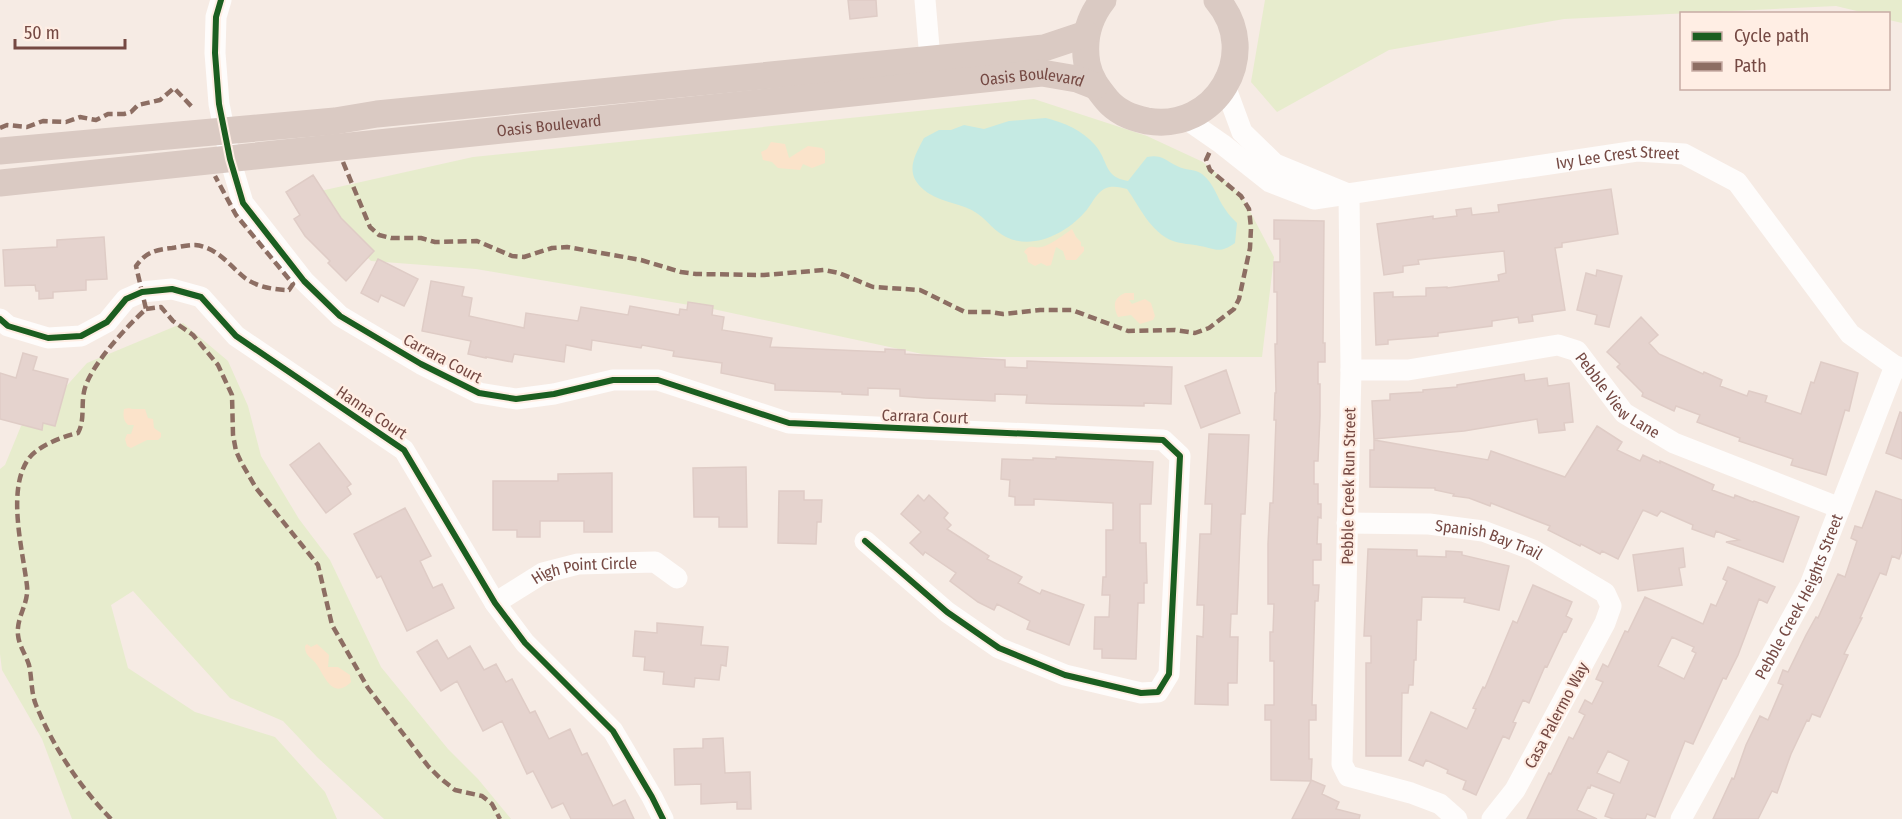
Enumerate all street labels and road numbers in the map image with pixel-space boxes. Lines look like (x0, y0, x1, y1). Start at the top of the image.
street label: Oasis Boulevard (979, 64, 1087, 91)
street label: Oasis Boulevard (496, 111, 602, 141)
street label: Ivy Lee Crest Street (1554, 142, 1681, 173)
street label: Carrara Court (400, 330, 486, 387)
street label: Pebble View Lane (1571, 349, 1663, 442)
street label: Hanna Court (333, 382, 411, 443)
street label: Carrara Court (881, 405, 969, 428)
street label: Pebble Creek Run Street (1338, 406, 1359, 565)
street label: Pebble Creek Heights Street (1751, 511, 1847, 683)
street label: Spanish Bay Trail (1434, 516, 1546, 564)
street label: High Point Circle (528, 553, 637, 588)
street label: Casa Palermo Way (1520, 658, 1593, 772)

